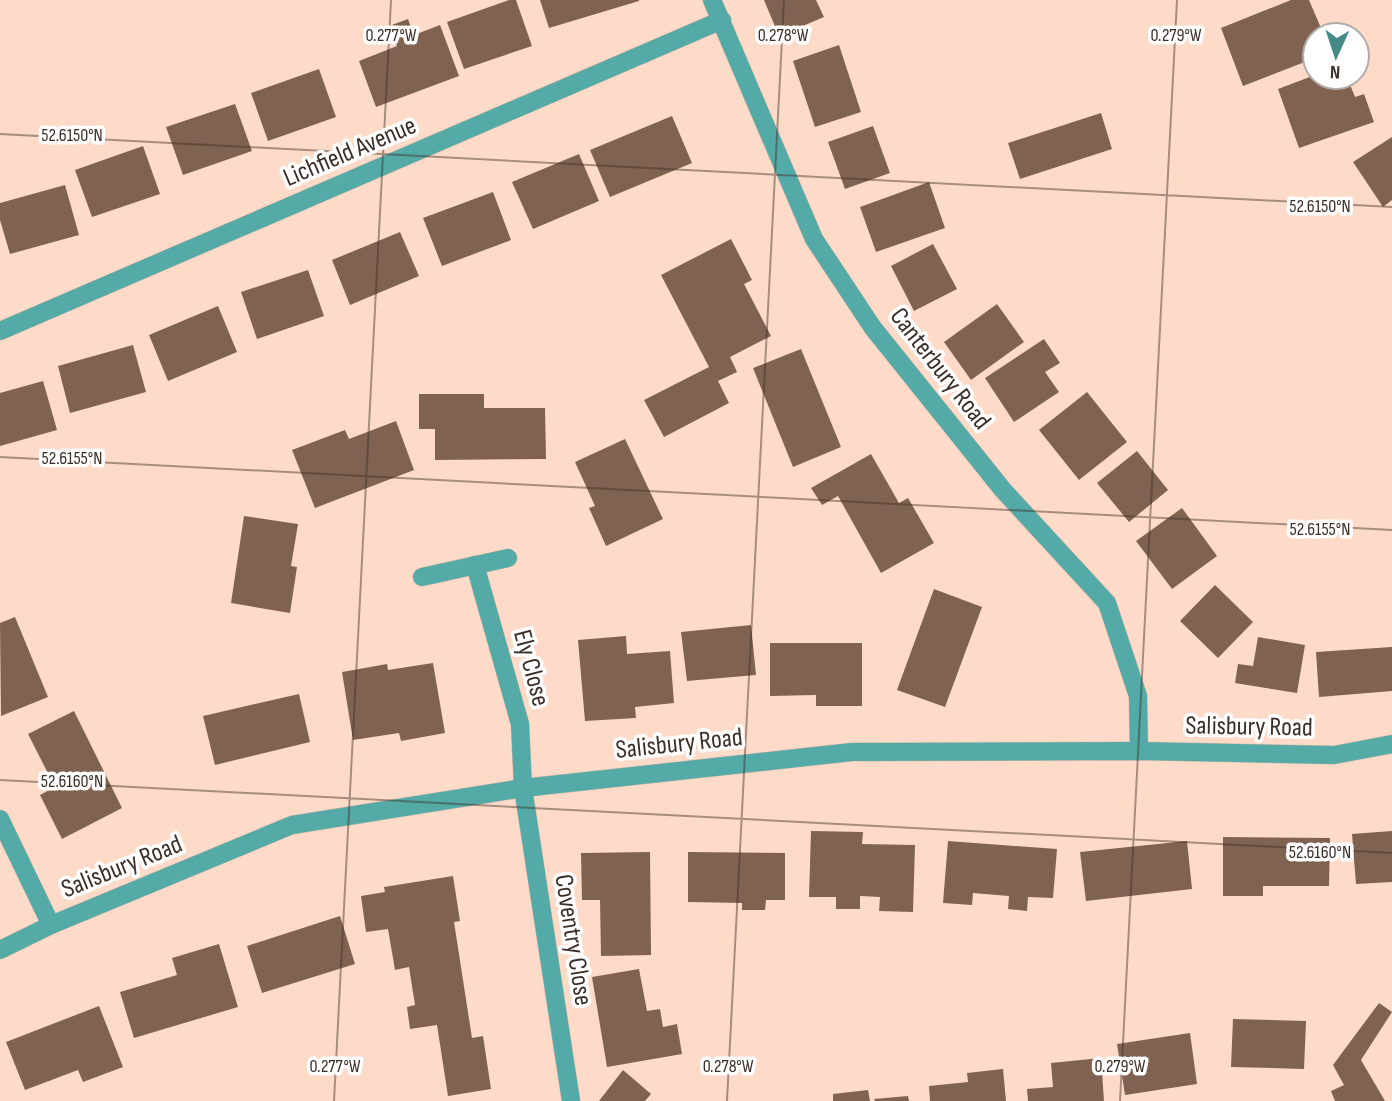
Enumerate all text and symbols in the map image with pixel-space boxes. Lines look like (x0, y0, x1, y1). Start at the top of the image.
north arrow (1301, 21, 1371, 91)
text: 0.277°W (365, 25, 417, 46)
text: 0.278°W (758, 25, 809, 46)
text: 0.279°W (1150, 25, 1202, 46)
text: N (1330, 60, 1341, 83)
street label: Lichfield Avenue (279, 110, 421, 194)
text: 52.6150°N (41, 125, 103, 146)
text: 52.6150°N (1289, 196, 1351, 217)
street label: Canterbury Road (883, 302, 997, 436)
text: 52.6155°N (42, 448, 102, 469)
text: 52.6155°N (1290, 519, 1350, 540)
street label: Ely Close (506, 626, 556, 710)
street label: Salisbury Road (1185, 710, 1313, 744)
street label: Salisbury Road (614, 722, 744, 766)
text: 52.6160°N (41, 771, 103, 792)
street label: Salisbury Road (57, 829, 187, 905)
text: 52.6160°N (1289, 842, 1351, 863)
street label: Coventry Close (547, 872, 599, 1008)
text: 0.277°W (309, 1056, 361, 1077)
text: 0.278°W (703, 1056, 754, 1077)
text: 0.279°W (1094, 1056, 1146, 1077)

